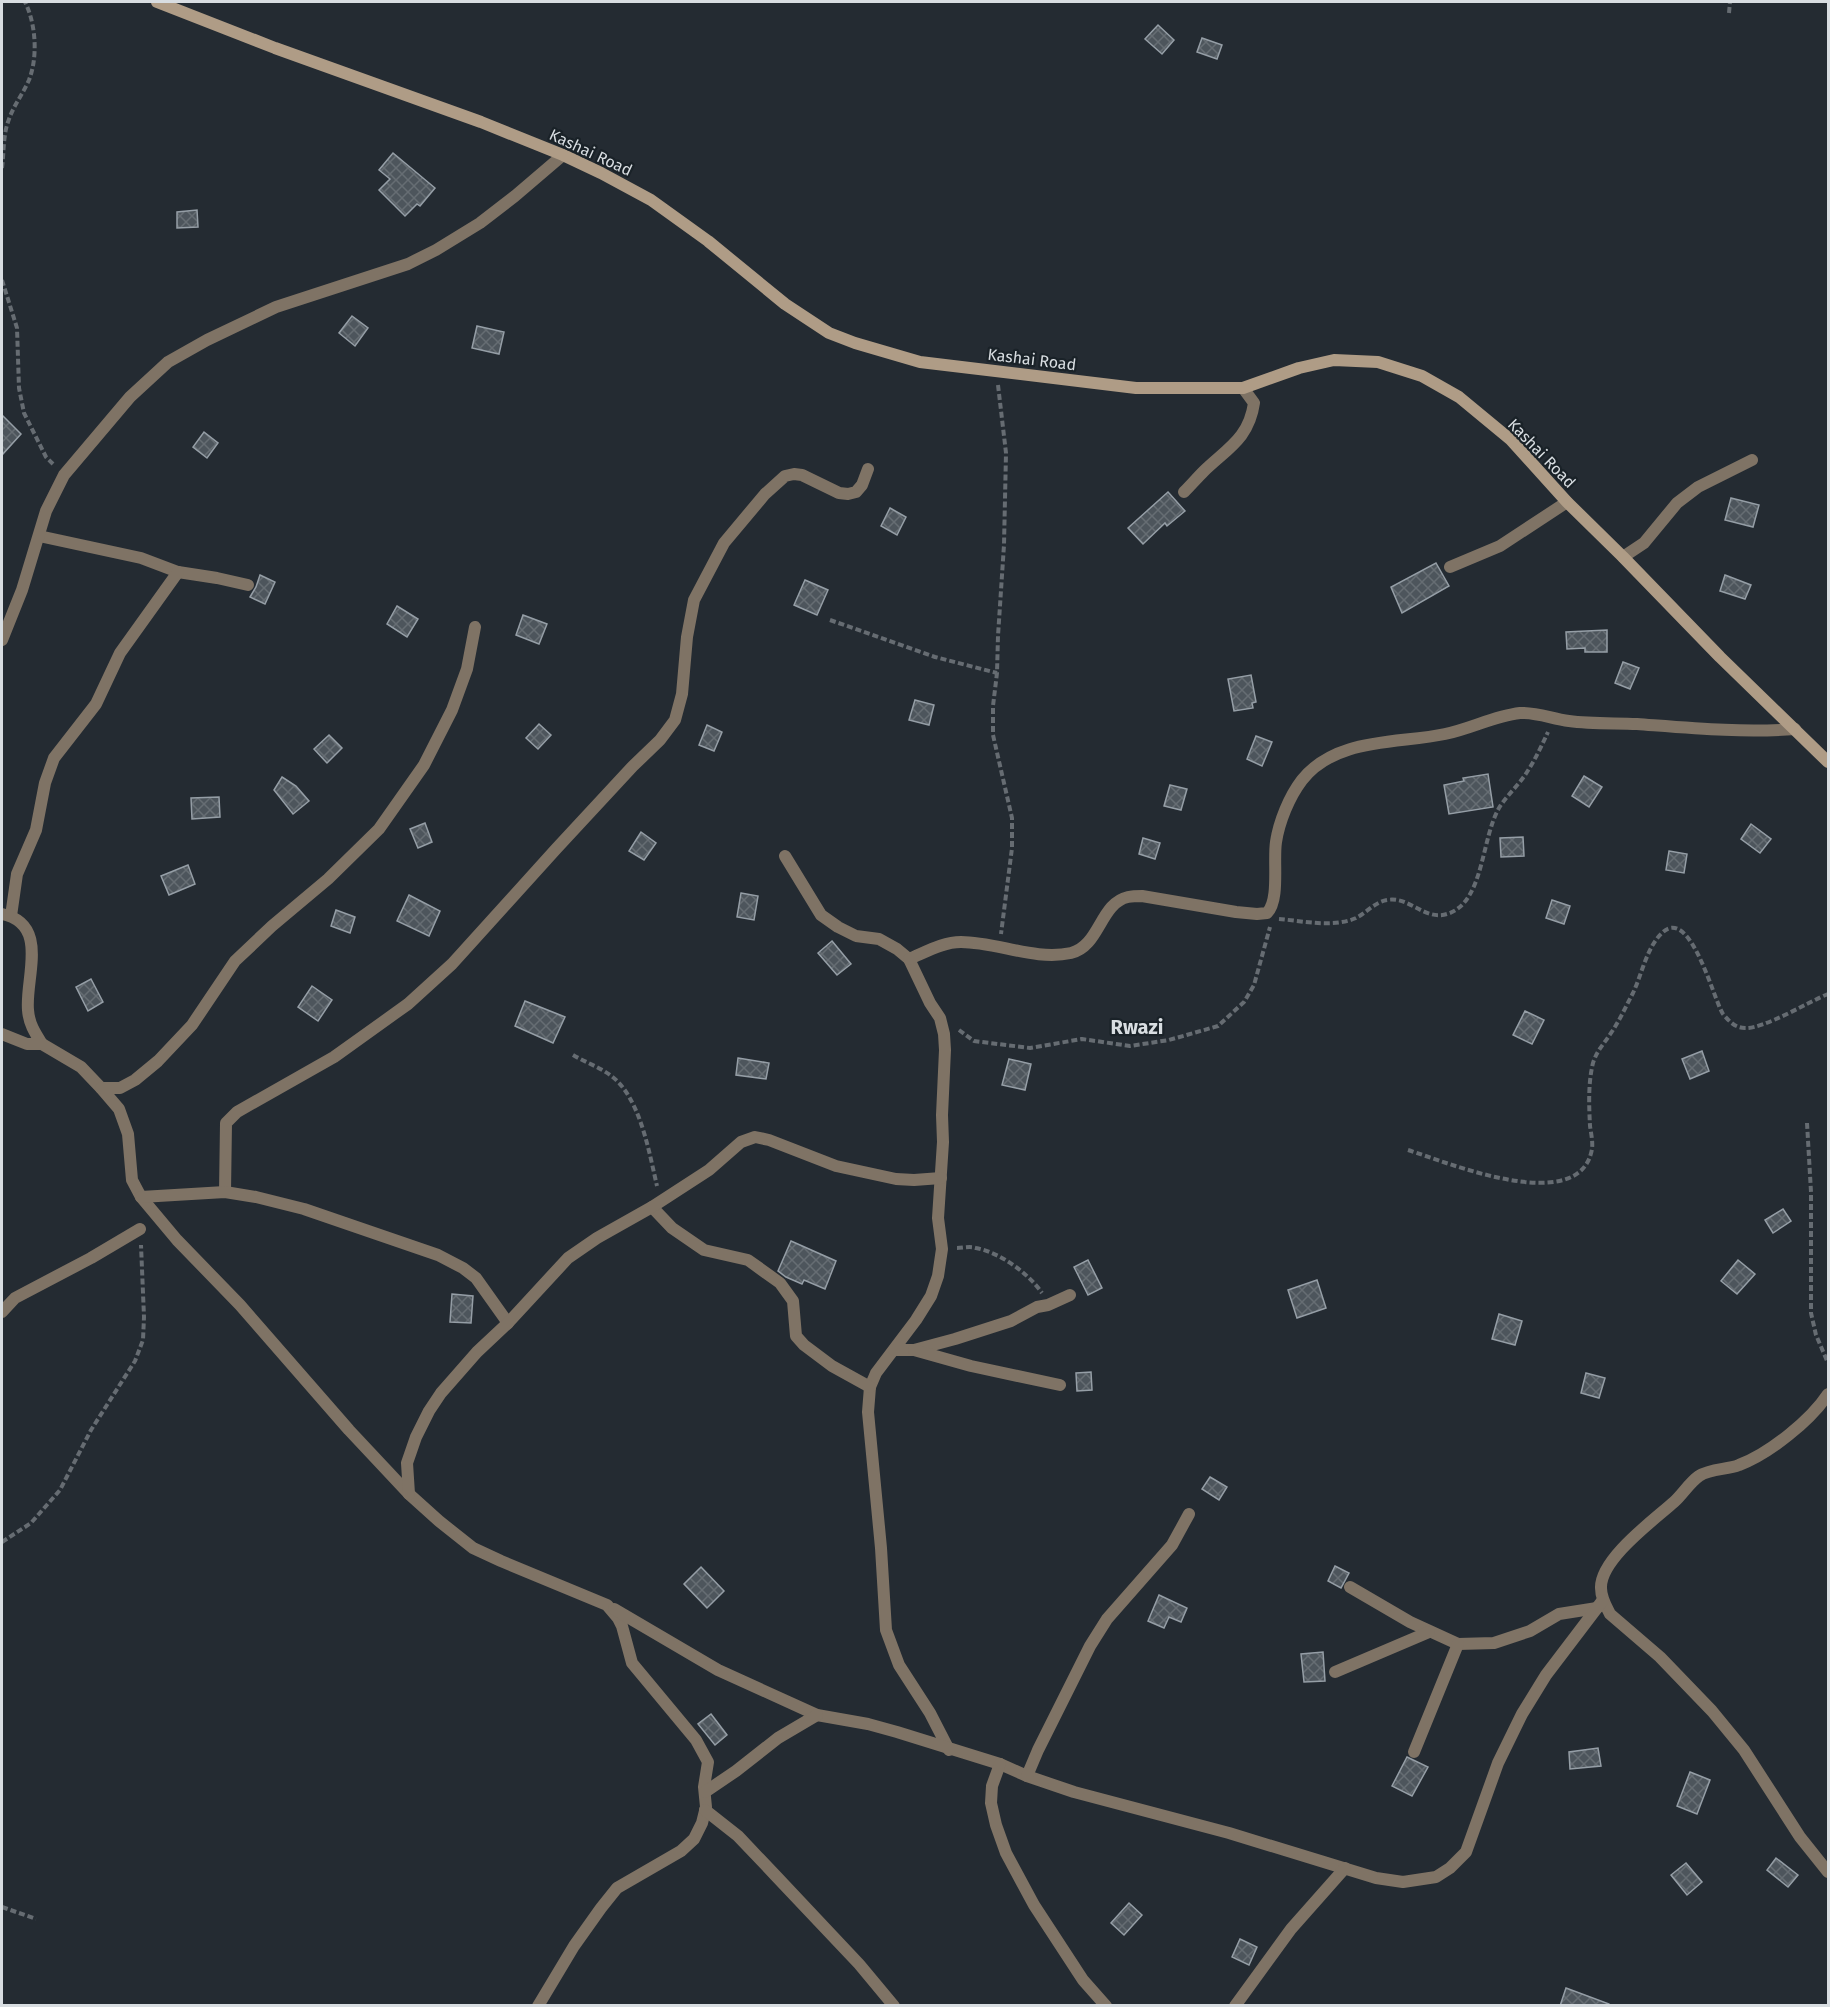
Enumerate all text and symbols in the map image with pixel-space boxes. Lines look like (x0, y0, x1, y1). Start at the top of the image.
street label: Kashai Road (546, 125, 635, 180)
street label: Kashai Road (987, 345, 1077, 374)
street label: Kashai Road (1504, 415, 1579, 492)
district label: Rwazi (1111, 1015, 1163, 1039)

